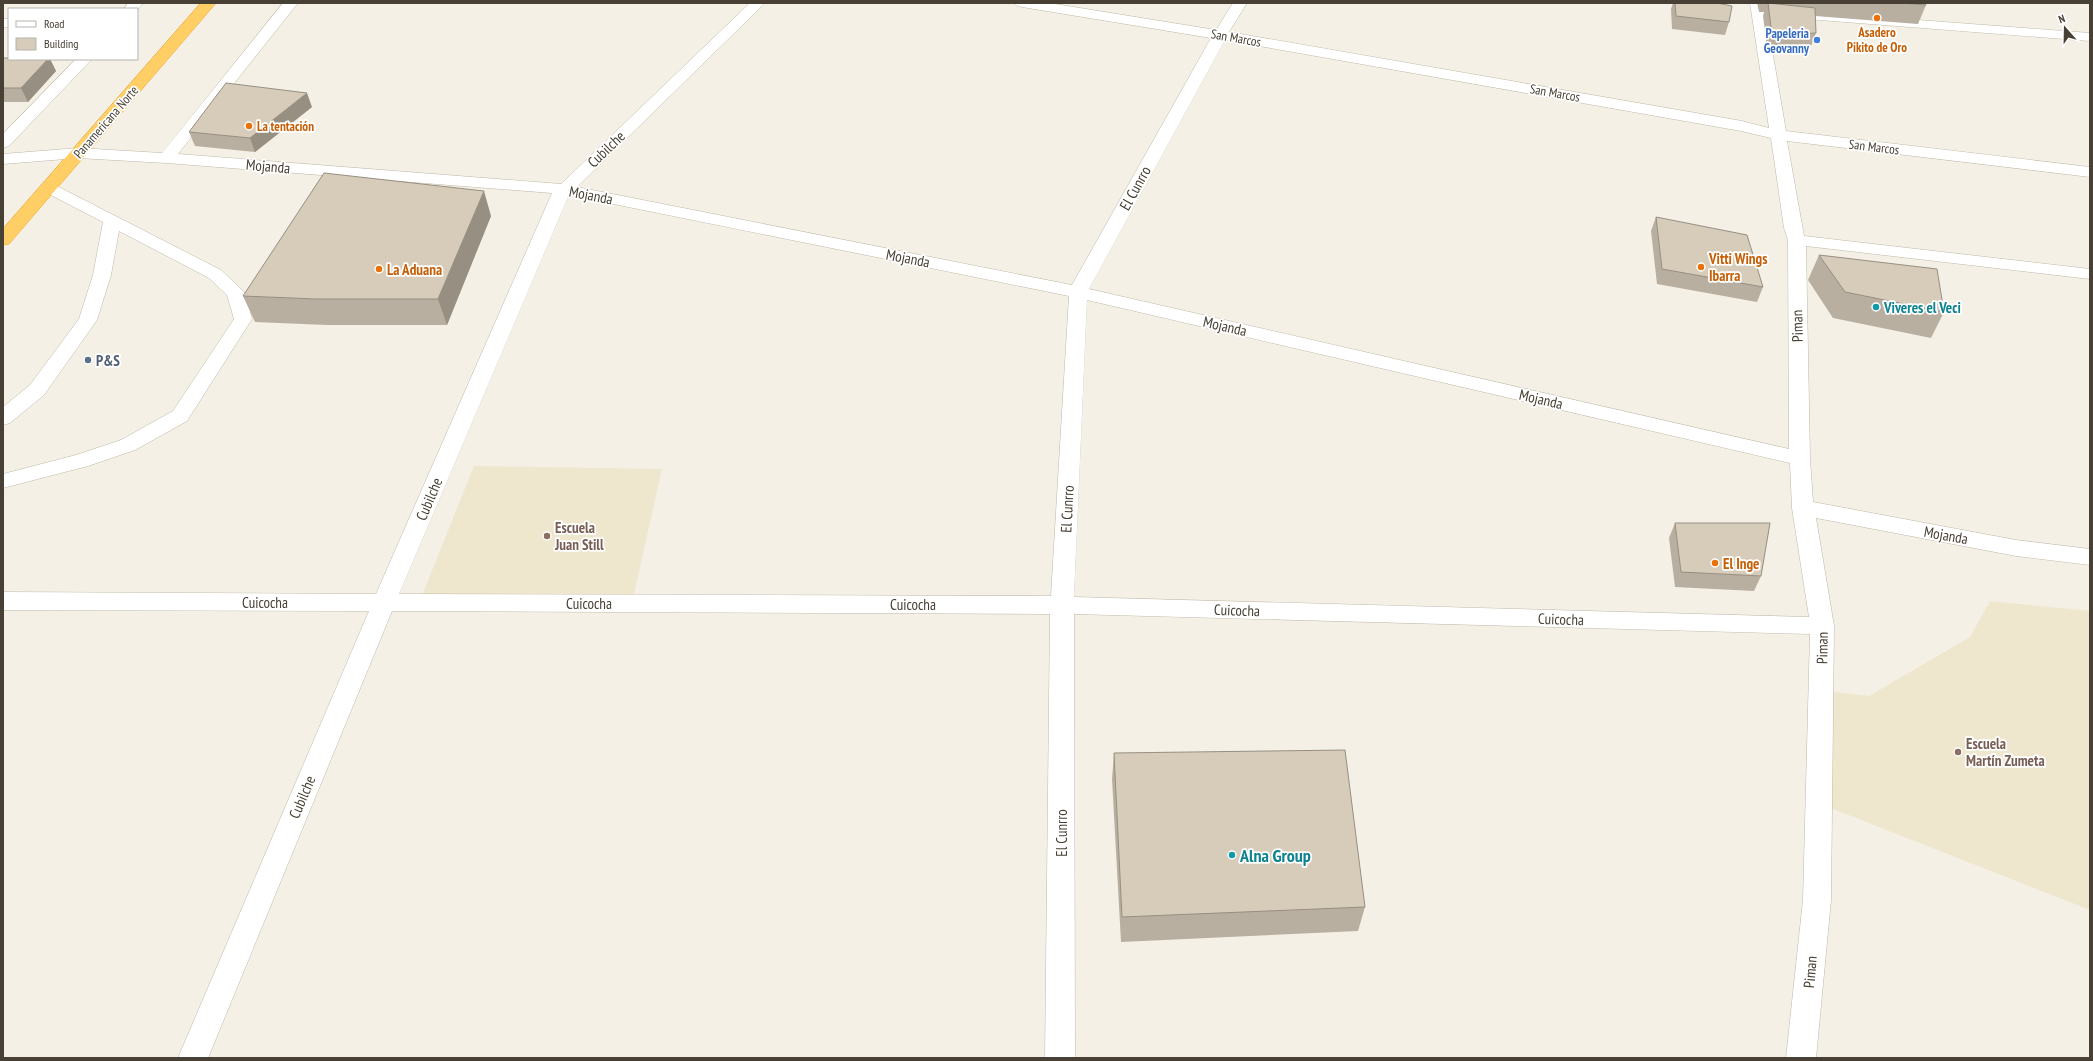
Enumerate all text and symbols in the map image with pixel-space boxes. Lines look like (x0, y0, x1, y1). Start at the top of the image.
legend (8, 8, 138, 60)
north arrow (2045, 8, 2085, 48)
text: N (2056, 11, 2067, 26)
marker: Asadero Pikito de Oro (1872, 13, 1882, 23)
text: Road (44, 16, 64, 31)
place label: Asadero Pikito de Oro (1847, 24, 1907, 56)
street label: San Marcos (1210, 25, 1262, 51)
place label: Papeleria Geovanny (1764, 25, 1810, 57)
marker: Papeleria Geovanny (1812, 35, 1822, 45)
text: Building (44, 36, 79, 51)
street label: San Marcos (1529, 80, 1581, 106)
street label: Panamericana Norte (70, 82, 142, 162)
place label: La tentación (257, 118, 314, 135)
marker: La tentación (244, 121, 254, 131)
street label: Cubilche (583, 127, 629, 171)
street label: San Marcos (1848, 135, 1900, 159)
street label: Mojanda (245, 155, 291, 177)
street label: El Cunrro (1115, 163, 1155, 213)
street label: Mojanda (567, 181, 615, 209)
street label: Mojanda (884, 244, 932, 272)
place label: Vitti Wings Ibarra (1708, 249, 1767, 285)
place label: La Aduana (387, 260, 442, 279)
marker: Vitti Wings Ibarra (1696, 262, 1706, 272)
marker: La Aduana (374, 264, 384, 274)
place label: Viveres el Veci (1883, 298, 1961, 317)
marker: Viveres el Veci (1871, 302, 1881, 312)
street label: Piman (1787, 310, 1807, 342)
street label: Mojanda (1201, 312, 1249, 340)
place label: P&S (96, 351, 120, 370)
marker: P&S (83, 355, 93, 365)
street label: Mojanda (1517, 385, 1565, 413)
street label: Cubilche (412, 475, 446, 523)
street label: El Cunrro (1056, 485, 1078, 533)
place label: Escuela Juan Still (554, 518, 604, 554)
street label: Mojanda (1923, 522, 1969, 548)
marker: Escuela Juan Still (542, 531, 552, 541)
place label: El Inge (1723, 554, 1760, 573)
marker: El Inge (1710, 558, 1720, 568)
street label: Cuicocha (242, 593, 288, 612)
street label: Cuicocha (566, 594, 612, 613)
street label: Cuicocha (890, 595, 936, 614)
street label: Cuicocha (1214, 600, 1260, 620)
street label: Cuicocha (1538, 609, 1584, 629)
street label: Piman (1812, 632, 1832, 664)
place label: Escuela Martín Zumeta (1966, 734, 2045, 770)
marker: Escuela Martín Zumeta (1953, 747, 1963, 757)
street label: Cubilche (285, 773, 319, 821)
street label: El Cunrro (1052, 809, 1071, 857)
place label: Alna Group (1239, 844, 1311, 867)
marker: Alna Group (1227, 850, 1237, 860)
street label: Piman (1799, 955, 1821, 989)

